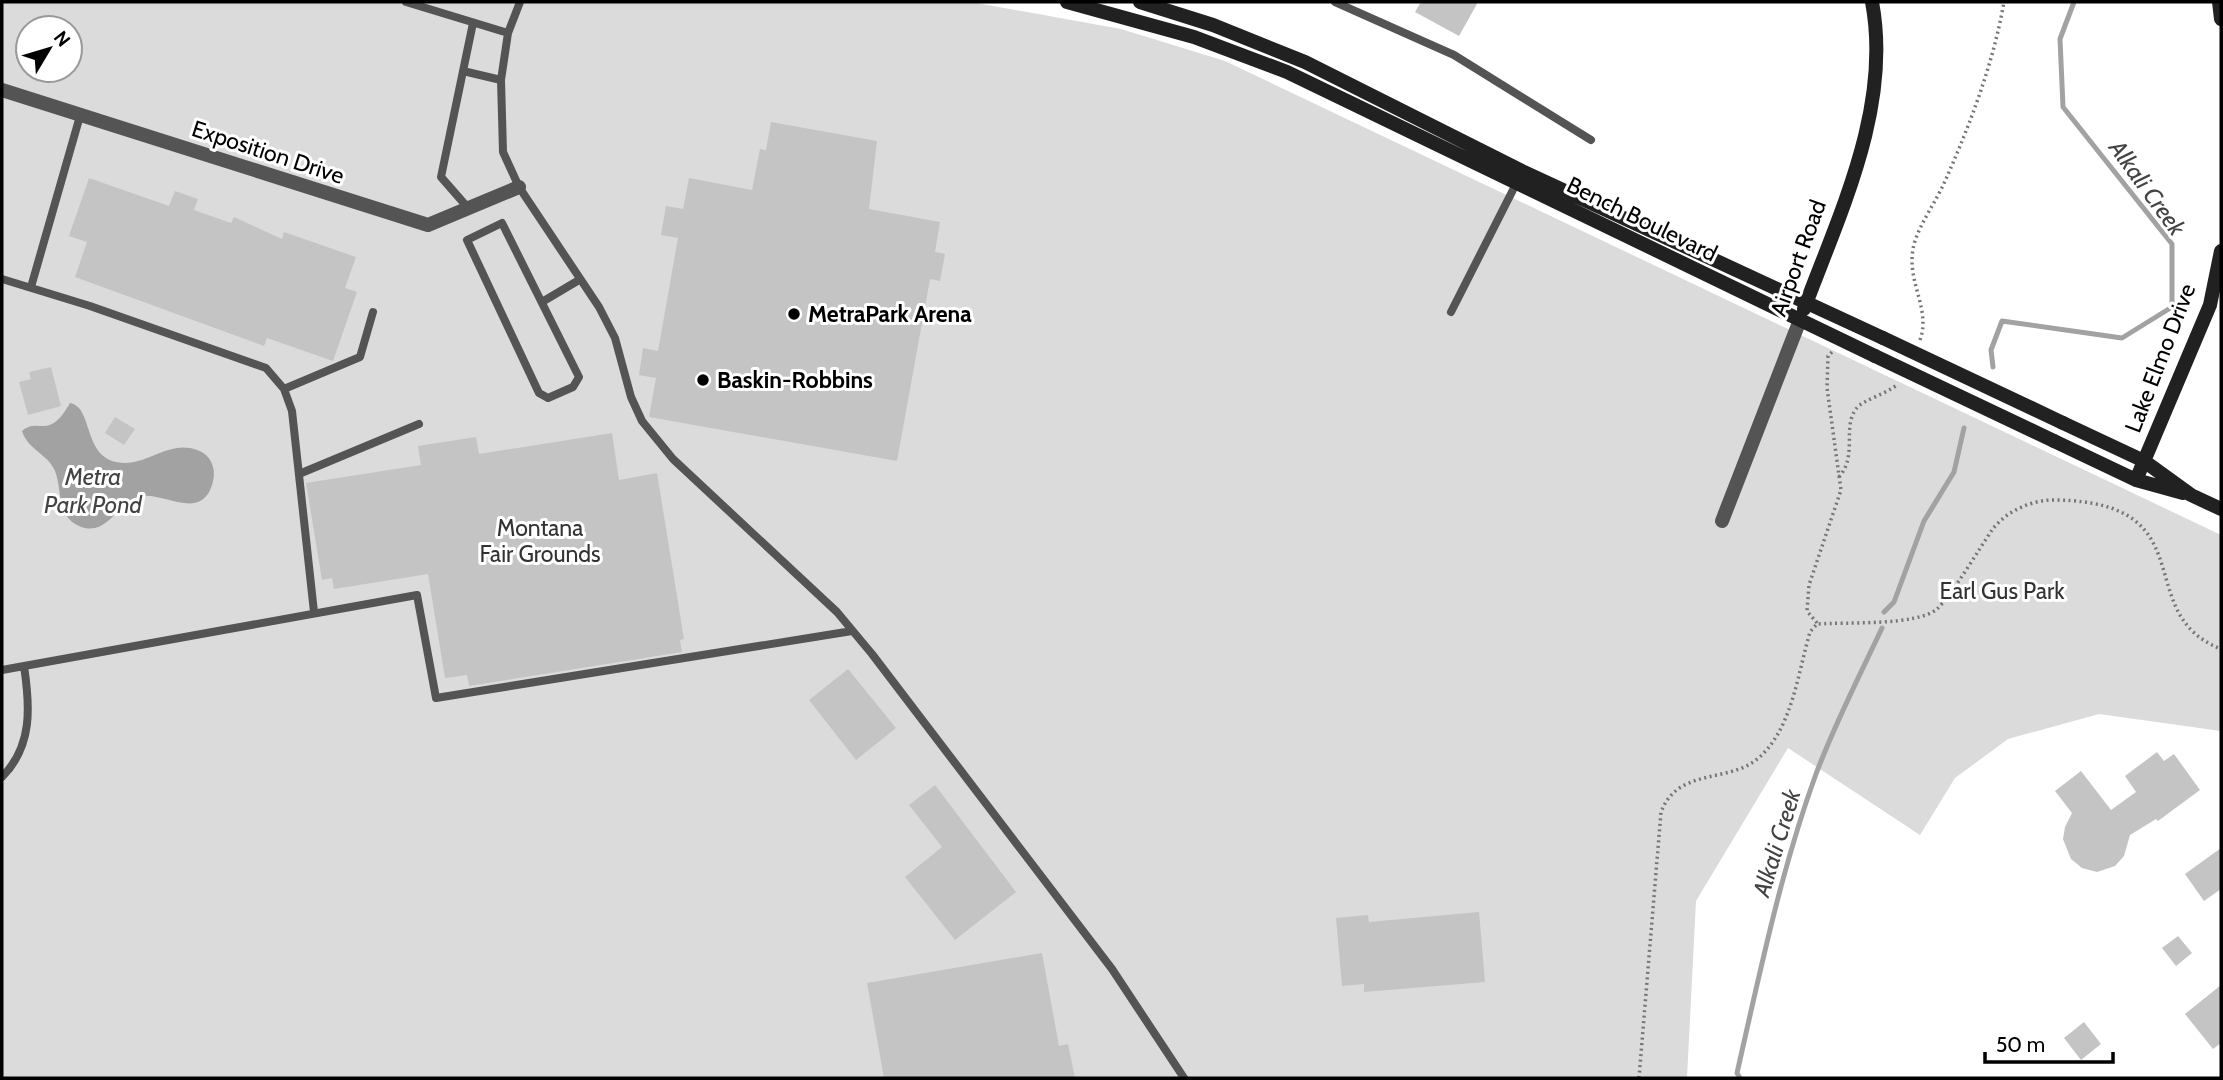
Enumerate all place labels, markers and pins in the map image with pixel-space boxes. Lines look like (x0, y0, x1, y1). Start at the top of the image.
place label: MetraPark Arena (808, 300, 972, 328)
marker: MetraPark Arena (786, 306, 802, 322)
place label: Baskin-Robbins (717, 366, 873, 394)
marker: Baskin-Robbins (695, 372, 711, 388)

